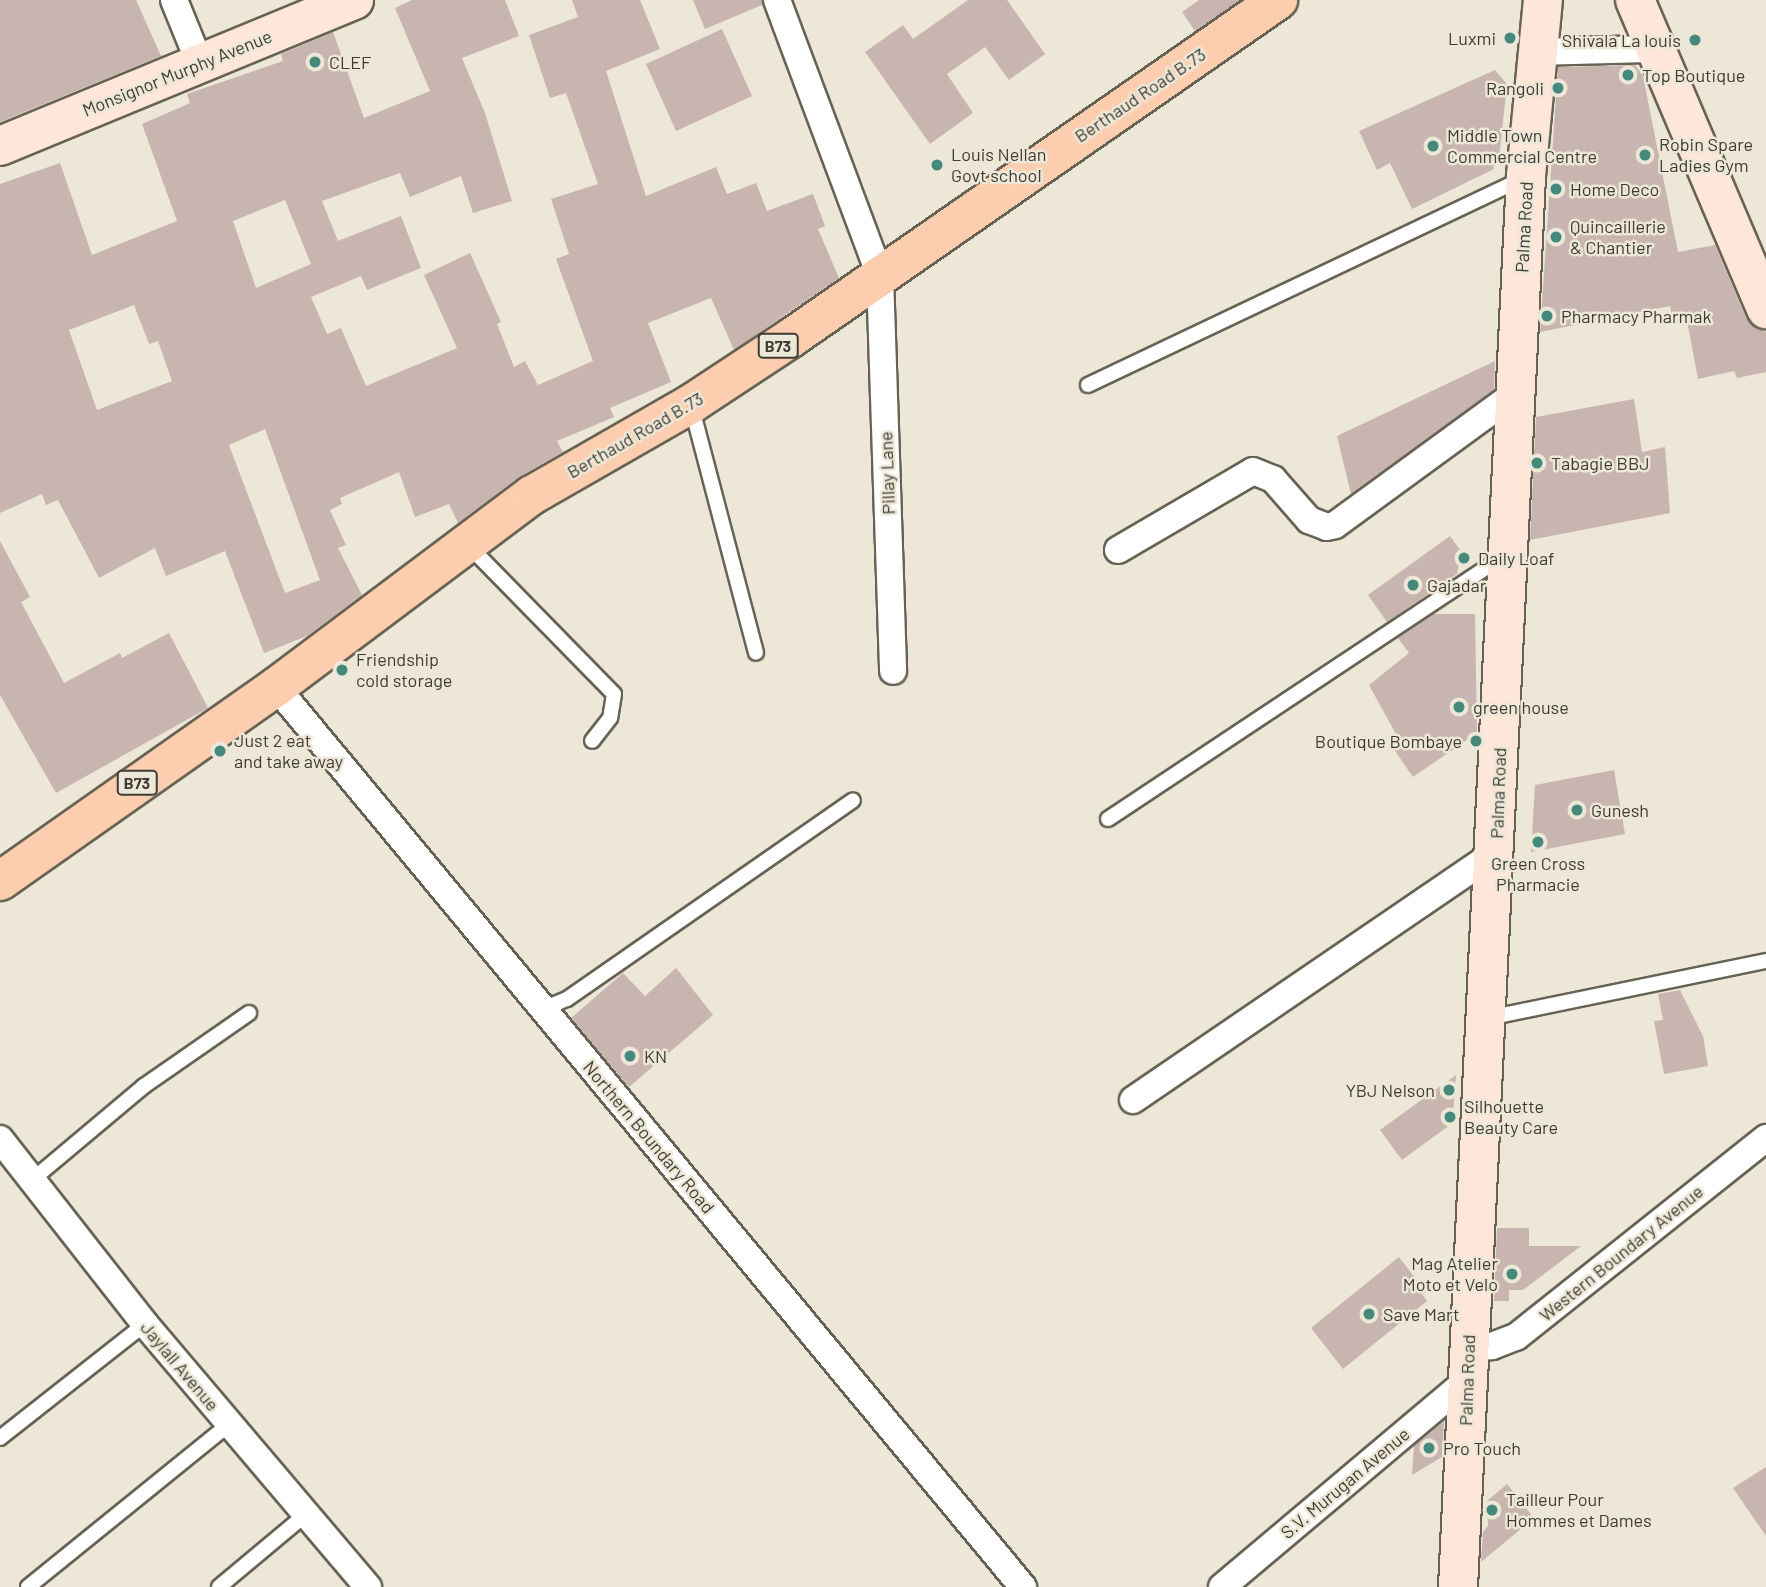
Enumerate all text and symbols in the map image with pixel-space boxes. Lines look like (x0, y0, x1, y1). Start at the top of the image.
street label: Monsignor Murphy Avenue (79, 25, 275, 121)
place label: Luxmi (1448, 27, 1496, 49)
place label: Shivala La louis (1562, 29, 1681, 51)
marker: Luxmi (1502, 30, 1518, 46)
marker: Shivala La louis (1687, 32, 1703, 48)
street label: Berthaud Road B.73 (1070, 43, 1210, 147)
place label: CLEF (329, 51, 371, 73)
marker: CLEF (307, 54, 323, 70)
place label: Top Boutique (1642, 64, 1745, 86)
marker: Top Boutique (1620, 67, 1636, 83)
place label: Rangoli (1486, 77, 1544, 99)
marker: Rangoli (1550, 80, 1566, 96)
place label: Middle Town Commercial Centre (1447, 125, 1597, 168)
place label: Robin Spare Ladies Gym (1659, 134, 1753, 176)
marker: Middle Town Commercial Centre (1425, 138, 1441, 154)
place label: Louis Nellan Govt school (951, 144, 1046, 186)
marker: Robin Spare Ladies Gym (1637, 147, 1653, 163)
marker: Louis Nellan Govt school (929, 157, 945, 173)
place label: Home Deco (1570, 178, 1659, 200)
street label: Palma Road (1511, 181, 1537, 273)
marker: Home Deco (1548, 181, 1564, 197)
place label: Quincaillerie & Chantier (1570, 216, 1666, 258)
marker: Quincaillerie & Chantier (1548, 229, 1564, 245)
place label: Pharmacy Pharmak (1561, 305, 1712, 327)
marker: Pharmacy Pharmak (1539, 308, 1555, 324)
road number: B73 (757, 334, 799, 358)
street label: Berthaud Road B.73 (563, 387, 707, 483)
street label: Pillay Lane (875, 431, 899, 515)
place label: Tabagie BBJ (1551, 452, 1650, 474)
marker: Tabagie BBJ (1529, 455, 1545, 471)
place label: Daily Loaf (1478, 547, 1554, 569)
marker: Daily Loaf (1456, 550, 1472, 566)
place label: Gajadar (1427, 574, 1486, 596)
marker: Gajadar (1405, 577, 1421, 593)
place label: Friendship cold storage (356, 649, 452, 692)
marker: Friendship cold storage (334, 662, 350, 678)
place label: green house (1473, 696, 1569, 718)
marker: green house (1451, 699, 1467, 715)
place label: Just 2 eat and take away (234, 730, 343, 772)
place label: Boutique Bombaye (1315, 730, 1462, 752)
marker: Boutique Bombaye (1468, 733, 1484, 749)
marker: Just 2 eat and take away (212, 743, 228, 759)
street label: Palma Road (1486, 747, 1510, 839)
road number: B73 (116, 770, 158, 796)
place label: Gunesh (1591, 799, 1649, 821)
marker: Gunesh (1569, 802, 1585, 818)
marker: Green Cross Pharmacie (1530, 834, 1546, 850)
place label: Green Cross Pharmacie (1491, 853, 1585, 896)
place label: KN (644, 1045, 667, 1067)
marker: KN (622, 1048, 638, 1064)
street label: Northern Boundary Road (579, 1056, 719, 1218)
place label: YBJ Nelson (1346, 1079, 1435, 1101)
marker: YBJ Nelson (1441, 1082, 1457, 1098)
place label: Silhouette Beauty Care (1464, 1096, 1558, 1138)
marker: Silhouette Beauty Care (1442, 1109, 1458, 1125)
street label: Western Boundary Avenue (1535, 1180, 1707, 1326)
place label: Mag Atelier Moto et Velo (1403, 1253, 1498, 1296)
marker: Mag Atelier Moto et Velo (1504, 1266, 1520, 1282)
place label: Save Mart (1383, 1303, 1459, 1325)
marker: Save Mart (1361, 1306, 1377, 1322)
street label: Jaylall Avenue (136, 1317, 224, 1415)
street label: Palma Road (1455, 1334, 1479, 1426)
street label: S.V. Murugan Avenue (1276, 1423, 1414, 1543)
place label: Pro Touch (1443, 1437, 1521, 1459)
marker: Pro Touch (1421, 1440, 1437, 1456)
place label: Tailleur Pour Hommes et Dames (1506, 1489, 1652, 1532)
marker: Tailleur Pour Hommes et Dames (1484, 1502, 1500, 1518)

